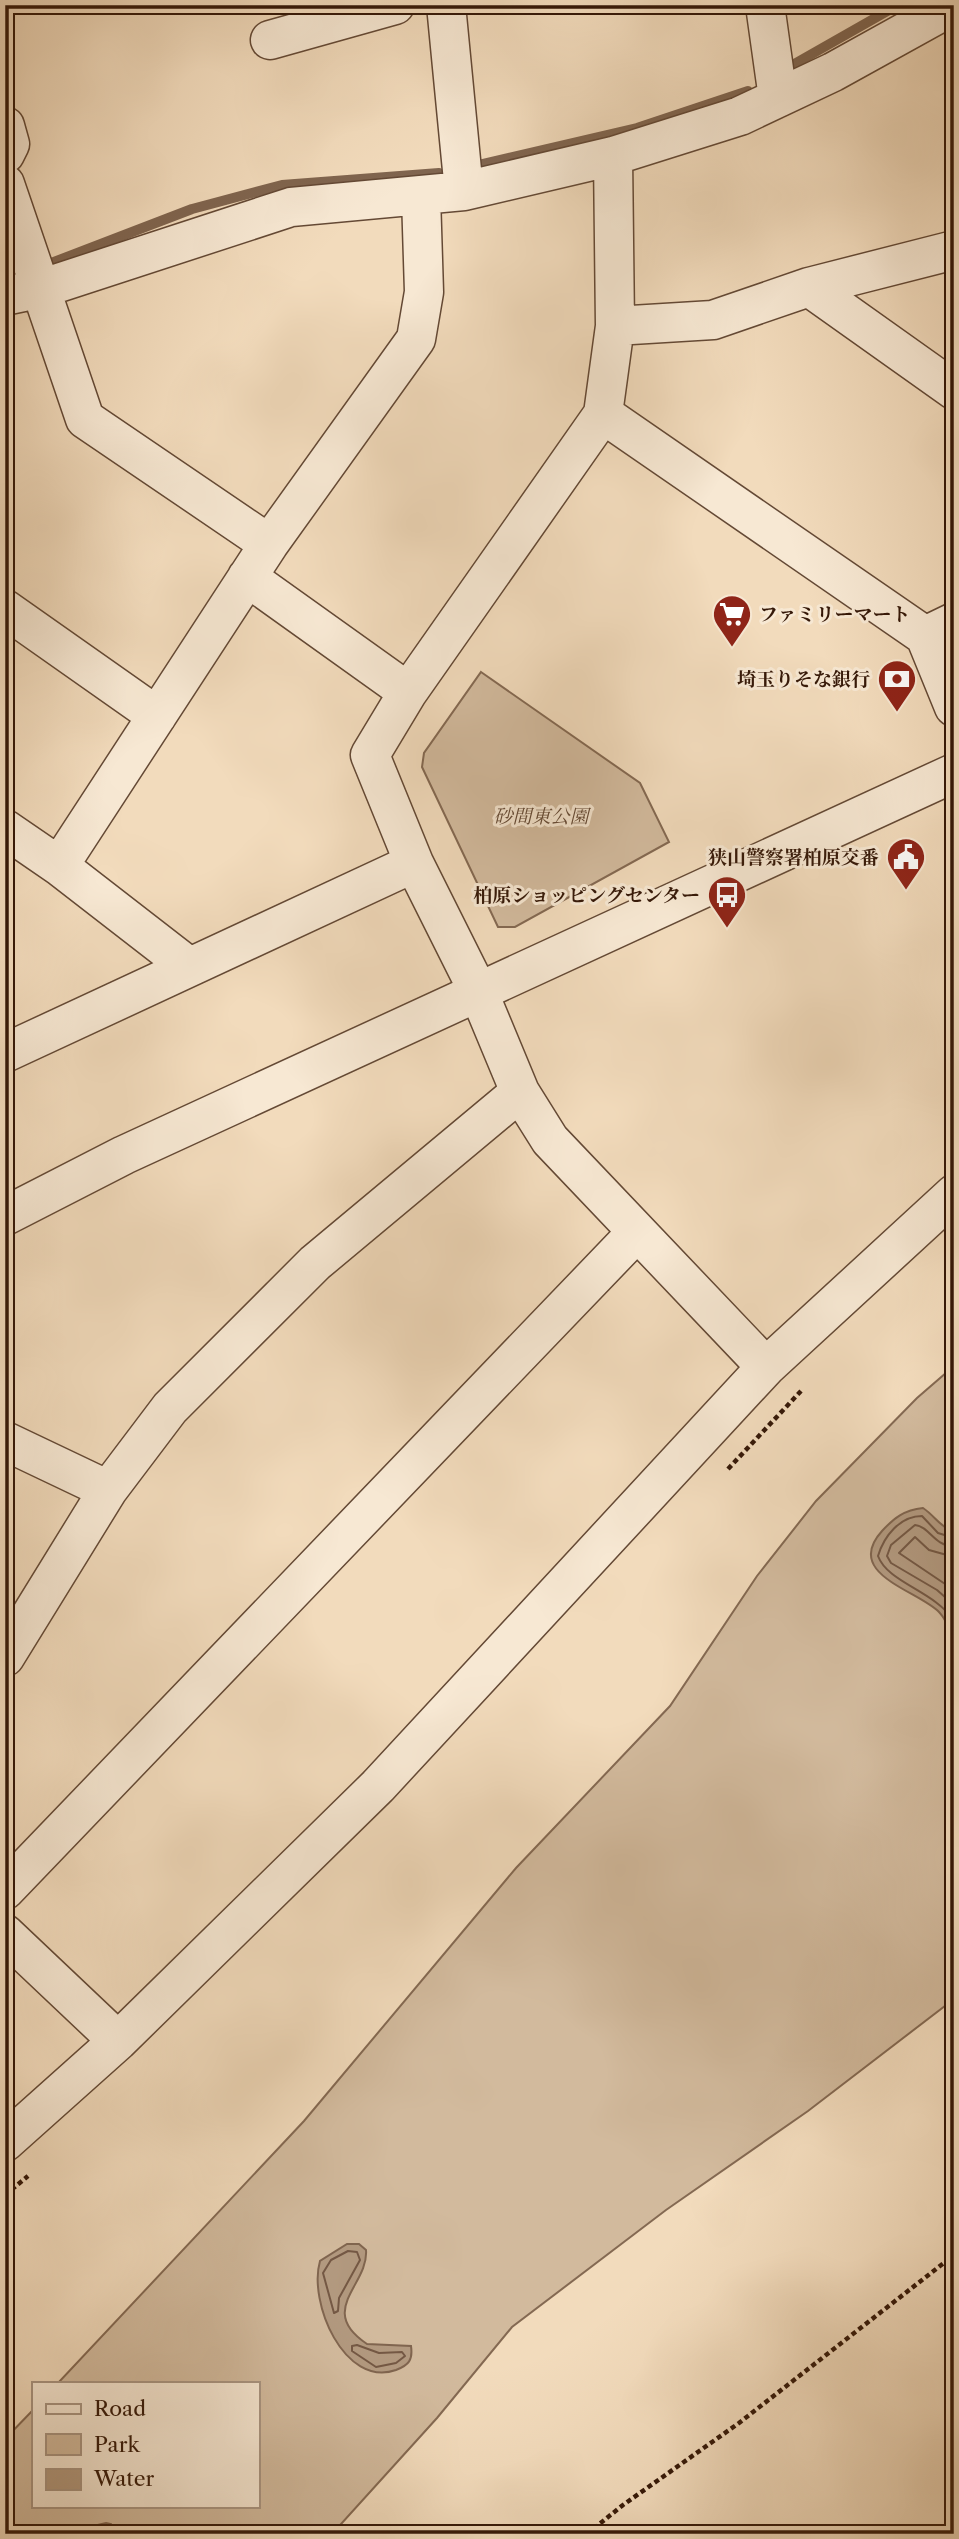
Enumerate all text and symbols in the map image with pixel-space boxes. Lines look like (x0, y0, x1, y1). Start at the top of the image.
supermarket icon: ファミリーマート (711, 593, 753, 648)
place label: ファミリーマート (759, 603, 911, 626)
bank icon: 埼玉りそな銀行 (876, 658, 918, 713)
place label: 埼玉りそな銀行 (737, 668, 870, 691)
park label: 砂間東公園 (493, 805, 591, 828)
public building icon: 狭山警察署柏原交番 (885, 836, 927, 891)
place label: 狭山警察署柏原交番 (708, 846, 879, 869)
bus stop icon: 柏原ショッピングセンター (706, 874, 748, 929)
place label: 柏原ショッピングセンター (474, 884, 700, 907)
legend (32, 2382, 259, 2508)
text: Road (94, 2396, 146, 2421)
text: Park (94, 2432, 140, 2457)
text: Water (93, 2466, 154, 2491)

